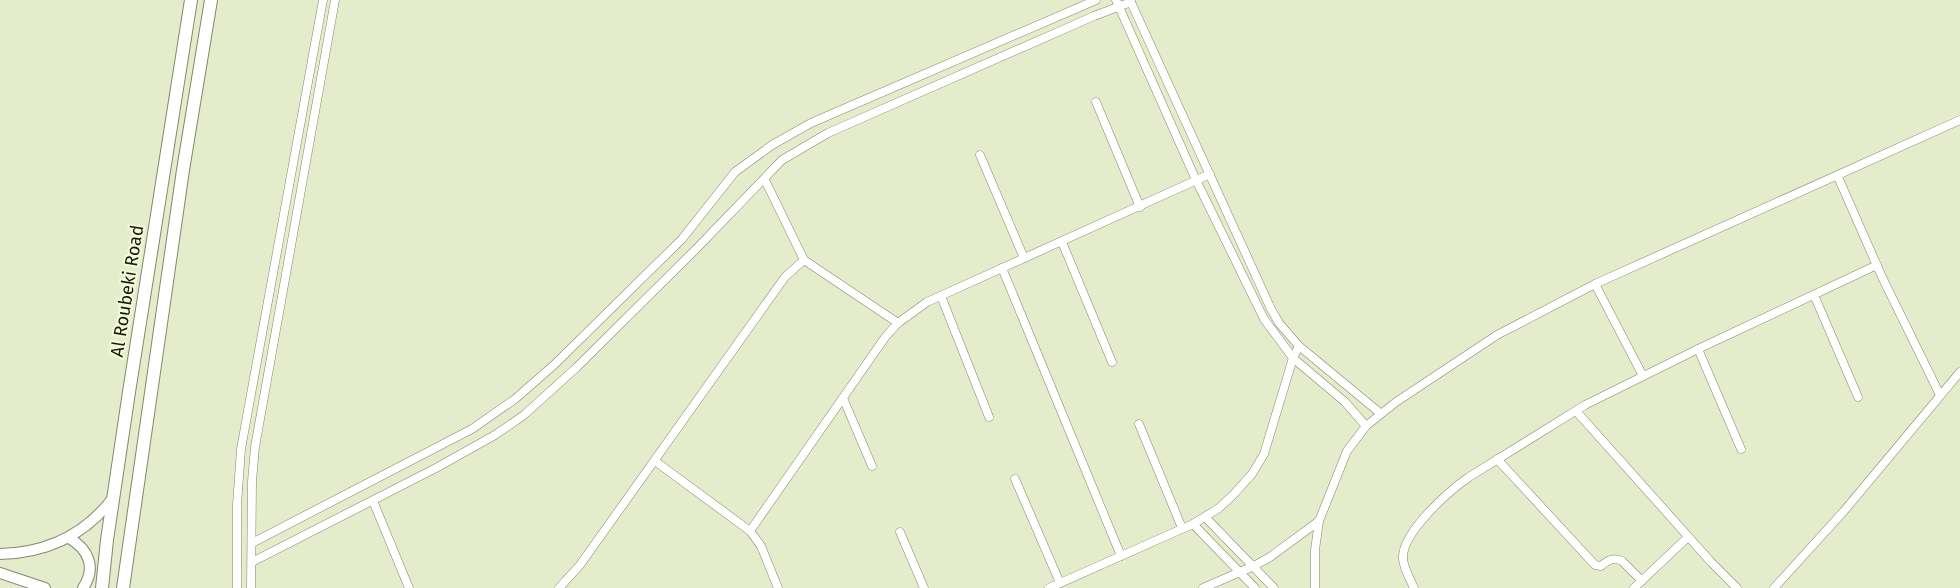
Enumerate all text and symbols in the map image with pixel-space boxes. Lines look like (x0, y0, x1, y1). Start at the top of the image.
street label: Al Roubeki Road (106, 224, 148, 358)

